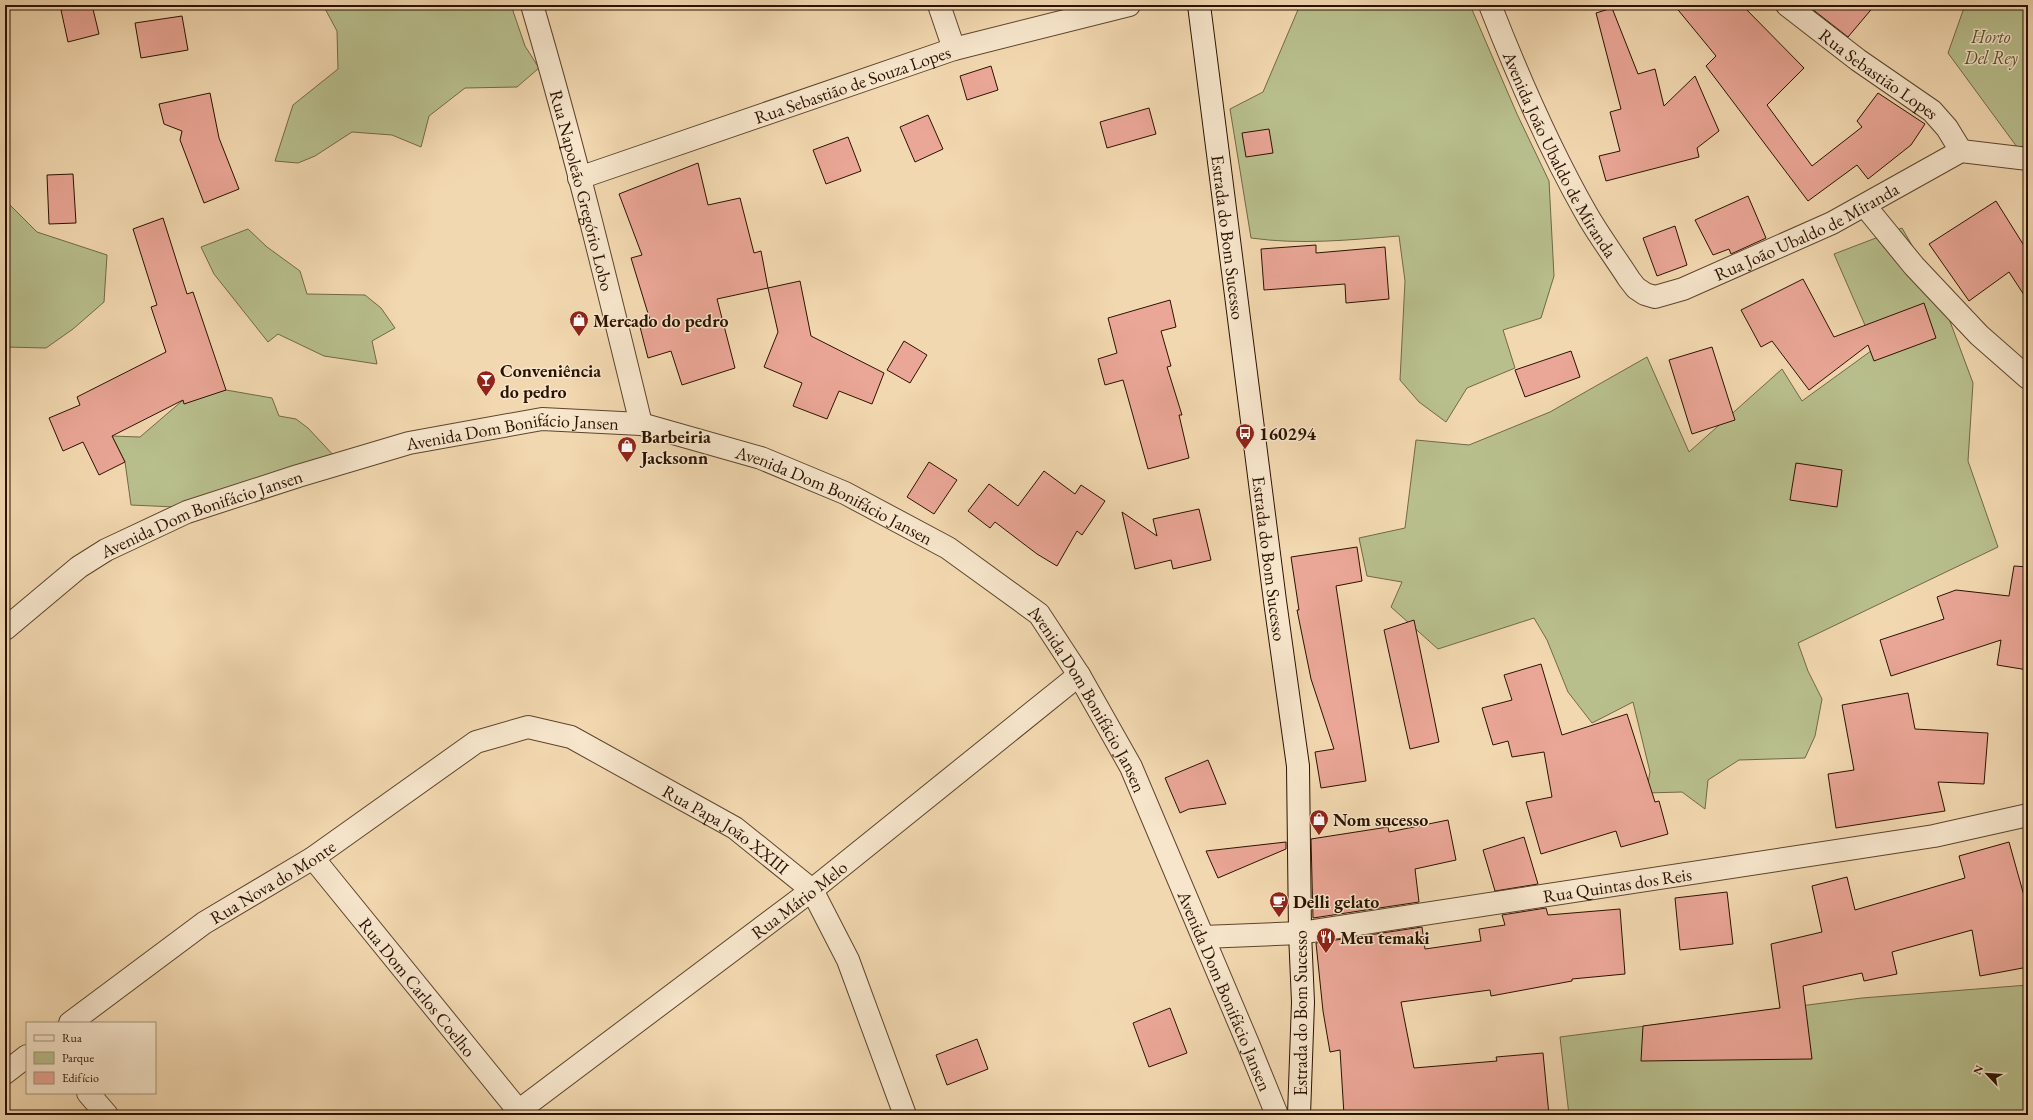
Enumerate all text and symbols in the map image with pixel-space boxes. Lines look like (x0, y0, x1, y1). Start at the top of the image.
street label: Rua Sebastião Lopes (1815, 23, 1945, 123)
park label: Horto Del Rey (1963, 25, 2019, 70)
street label: Rua Sebastião de Souza Lopes (751, 40, 954, 128)
street label: Avenida João Ubaldo de Miranda (1498, 47, 1623, 262)
street label: Rua Napoleão Gregório Lobo (545, 87, 620, 293)
street label: Estrada do Bom Sucesso (1207, 153, 1251, 321)
street label: Rua João Ubaldo de Miranda (1710, 176, 1903, 285)
shop icon: Mercado do pedro (568, 309, 590, 337)
place label: Mercado do pedro (593, 309, 728, 332)
place label: Conveniência do pedro (500, 359, 601, 403)
bar icon: Conveniência do pedro (475, 369, 497, 397)
street label: Avenida Dom Bonifácio Jansen (403, 407, 620, 455)
bus stop icon: 160294 (1234, 422, 1256, 450)
place label: 160294 (1259, 422, 1317, 445)
place label: Barbeiria Jacksonn (639, 425, 711, 469)
shop icon: Barbeiria Jacksonn (616, 435, 638, 463)
street label: Avenida Dom Bonifácio Jansen (732, 440, 937, 550)
street label: Avenida Dom Bonifácio Jansen (96, 464, 306, 563)
street label: Estrada do Bom Sucesso (1248, 475, 1292, 642)
street label: Avenida Dom Bonifácio Jansen (1023, 598, 1152, 796)
street label: Rua Papa João XXIII (659, 779, 794, 879)
shop icon: Nom sucesso (1308, 808, 1330, 836)
place label: Nom sucesso (1333, 808, 1428, 831)
street label: Rua Nova do Monte (205, 834, 340, 929)
street label: Rua Mário Melo (746, 855, 852, 944)
street label: Rua Quintas dos Reis (1541, 862, 1693, 907)
street label: Avenida Dom Bonifácio Jansen (1173, 886, 1278, 1095)
cafe icon: Delli gelato (1268, 890, 1290, 918)
place label: Delli gelato (1293, 890, 1379, 913)
street label: Rua Dom Carlos Coelho (354, 912, 481, 1061)
restaurant icon: Meu temaki (1315, 926, 1337, 954)
place label: Meu temaki (1340, 926, 1430, 949)
street label: Estrada do Bom Sucesso (1289, 930, 1312, 1096)
legend (26, 1022, 156, 1094)
text: Rua (62, 1030, 82, 1046)
text: Parque (62, 1050, 94, 1066)
north arrow (1967, 1054, 2007, 1094)
text: N (1970, 1063, 1986, 1077)
text: Edifício (62, 1070, 99, 1086)

